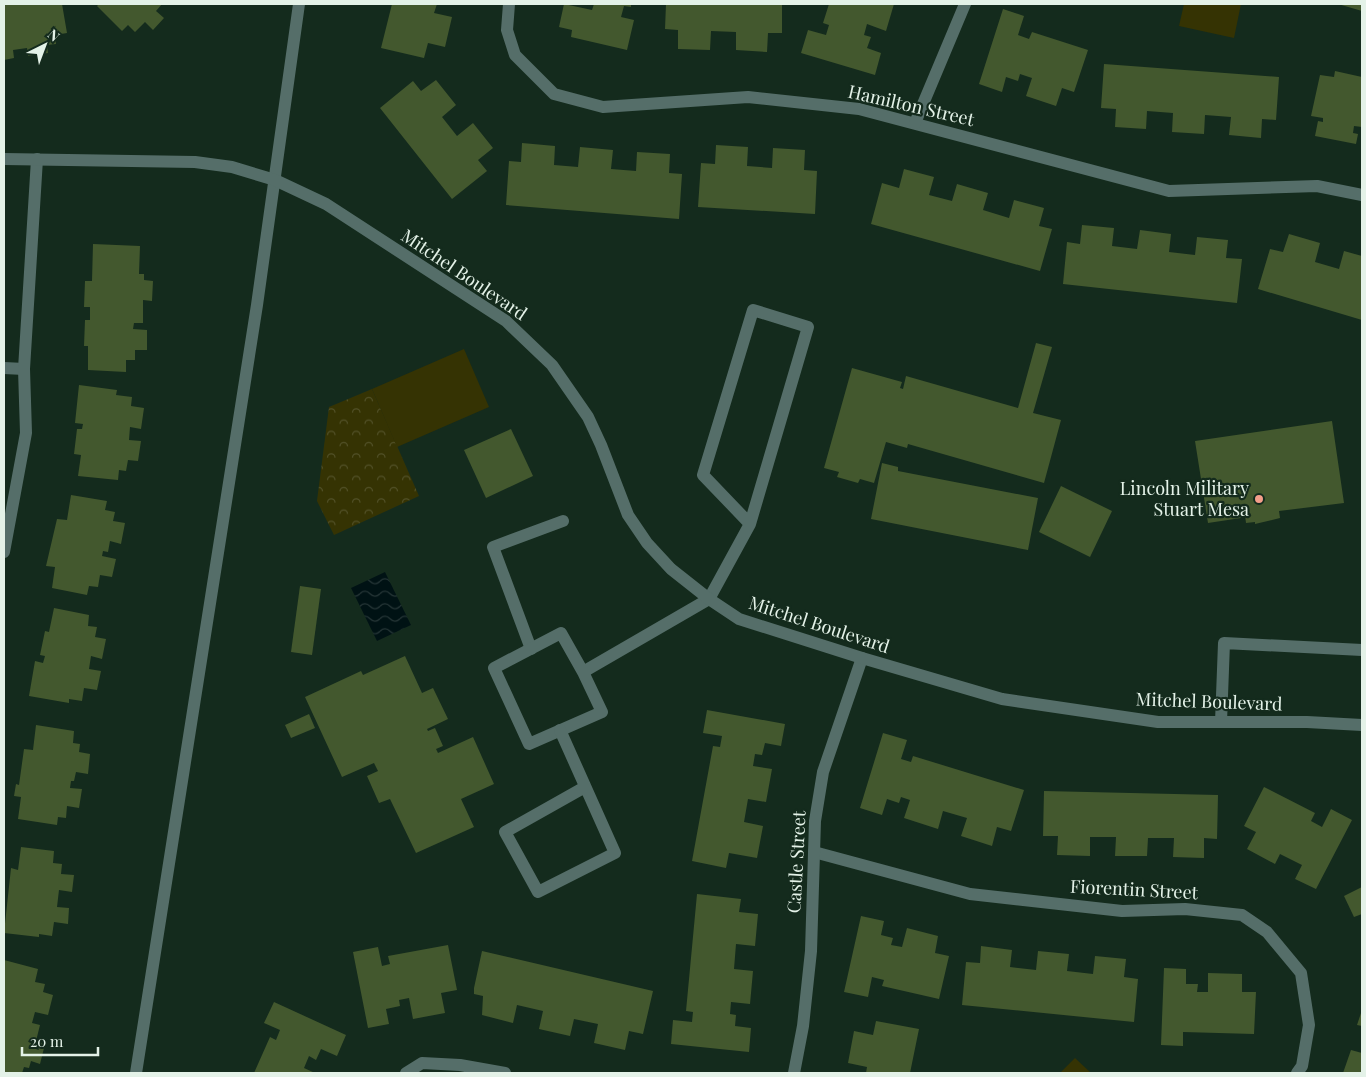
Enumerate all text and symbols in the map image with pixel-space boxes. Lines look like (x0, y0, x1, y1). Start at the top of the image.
north arrow (20, 20, 70, 70)
text: N (44, 25, 64, 45)
street label: Hamilton Street (846, 79, 977, 131)
street label: Mitchel Boulevard (397, 223, 533, 325)
place label: Lincoln Military Stuart Mesa (1120, 476, 1249, 521)
marker: Lincoln Military Stuart Mesa (1253, 493, 1265, 505)
street label: Mitchel Boulevard (746, 590, 893, 658)
street label: Mitchel Boulevard (1135, 686, 1283, 716)
street label: Castle Street (781, 809, 811, 914)
street label: Fiorentin Street (1069, 874, 1199, 904)
scale bar (22, 1024, 99, 1056)
text: 20 m (30, 1031, 64, 1051)

